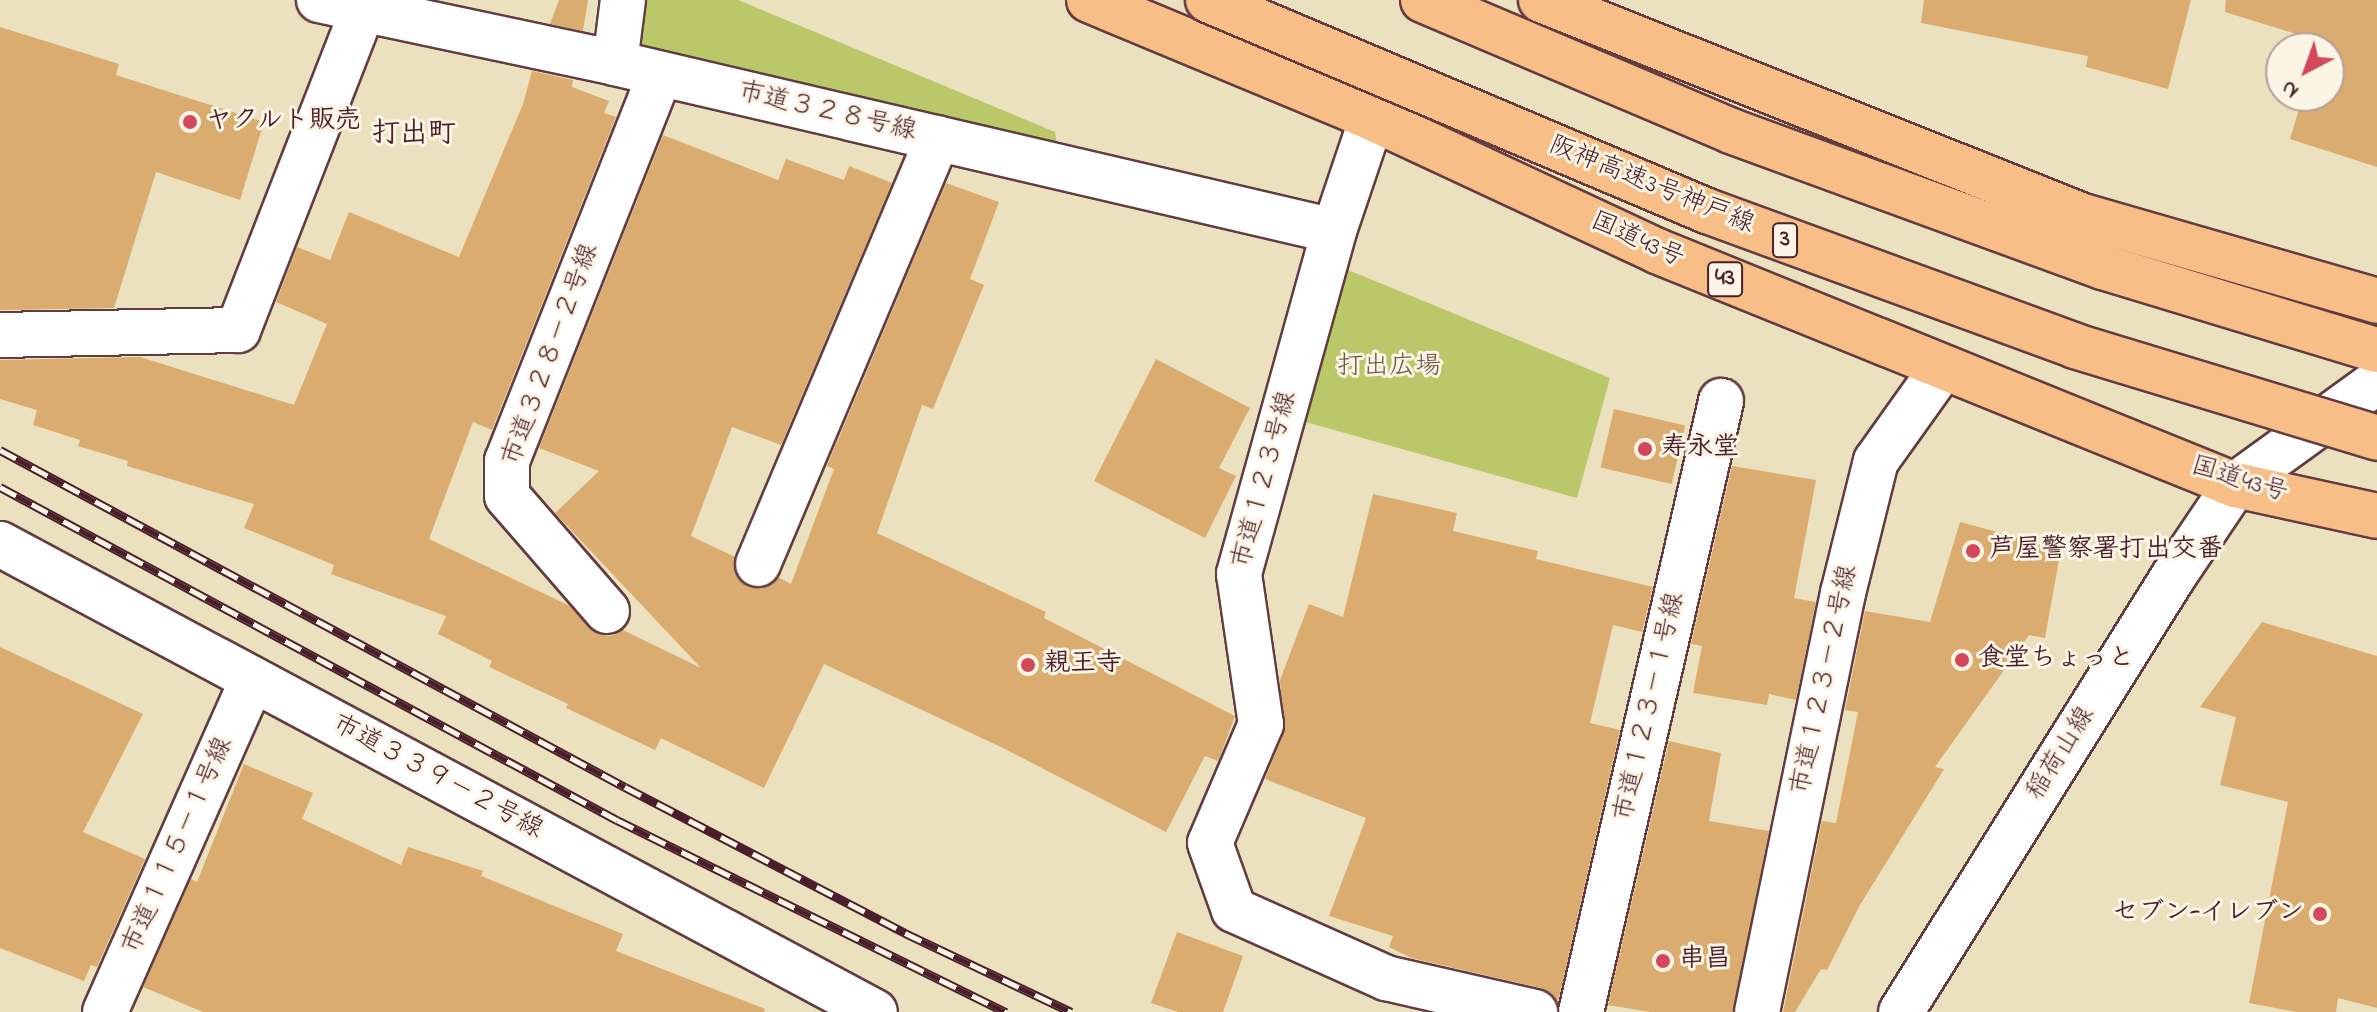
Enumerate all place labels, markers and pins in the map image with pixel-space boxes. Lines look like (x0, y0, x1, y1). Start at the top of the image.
place label: ヤクルト販売 (206, 106, 362, 138)
marker: ヤクルト販売 (181, 113, 199, 131)
place label: 寿永堂 (1661, 433, 1739, 465)
marker: 寿永堂 (1636, 440, 1654, 458)
place label: 芦屋警察署打出交番 (1989, 535, 2223, 567)
marker: 芦屋警察署打出交番 (1964, 542, 1982, 560)
place label: 食堂ちょっと (1978, 644, 2134, 676)
place label: 親王寺 (1044, 649, 1122, 681)
marker: 食堂ちょっと (1953, 651, 1971, 669)
marker: 親王寺 (1019, 656, 1037, 674)
place label: セブン-イレブン (2112, 898, 2304, 930)
marker: セブン-イレブン (2311, 905, 2329, 923)
place label: 串昌 (1679, 945, 1731, 977)
marker: 串昌 (1654, 952, 1672, 970)

